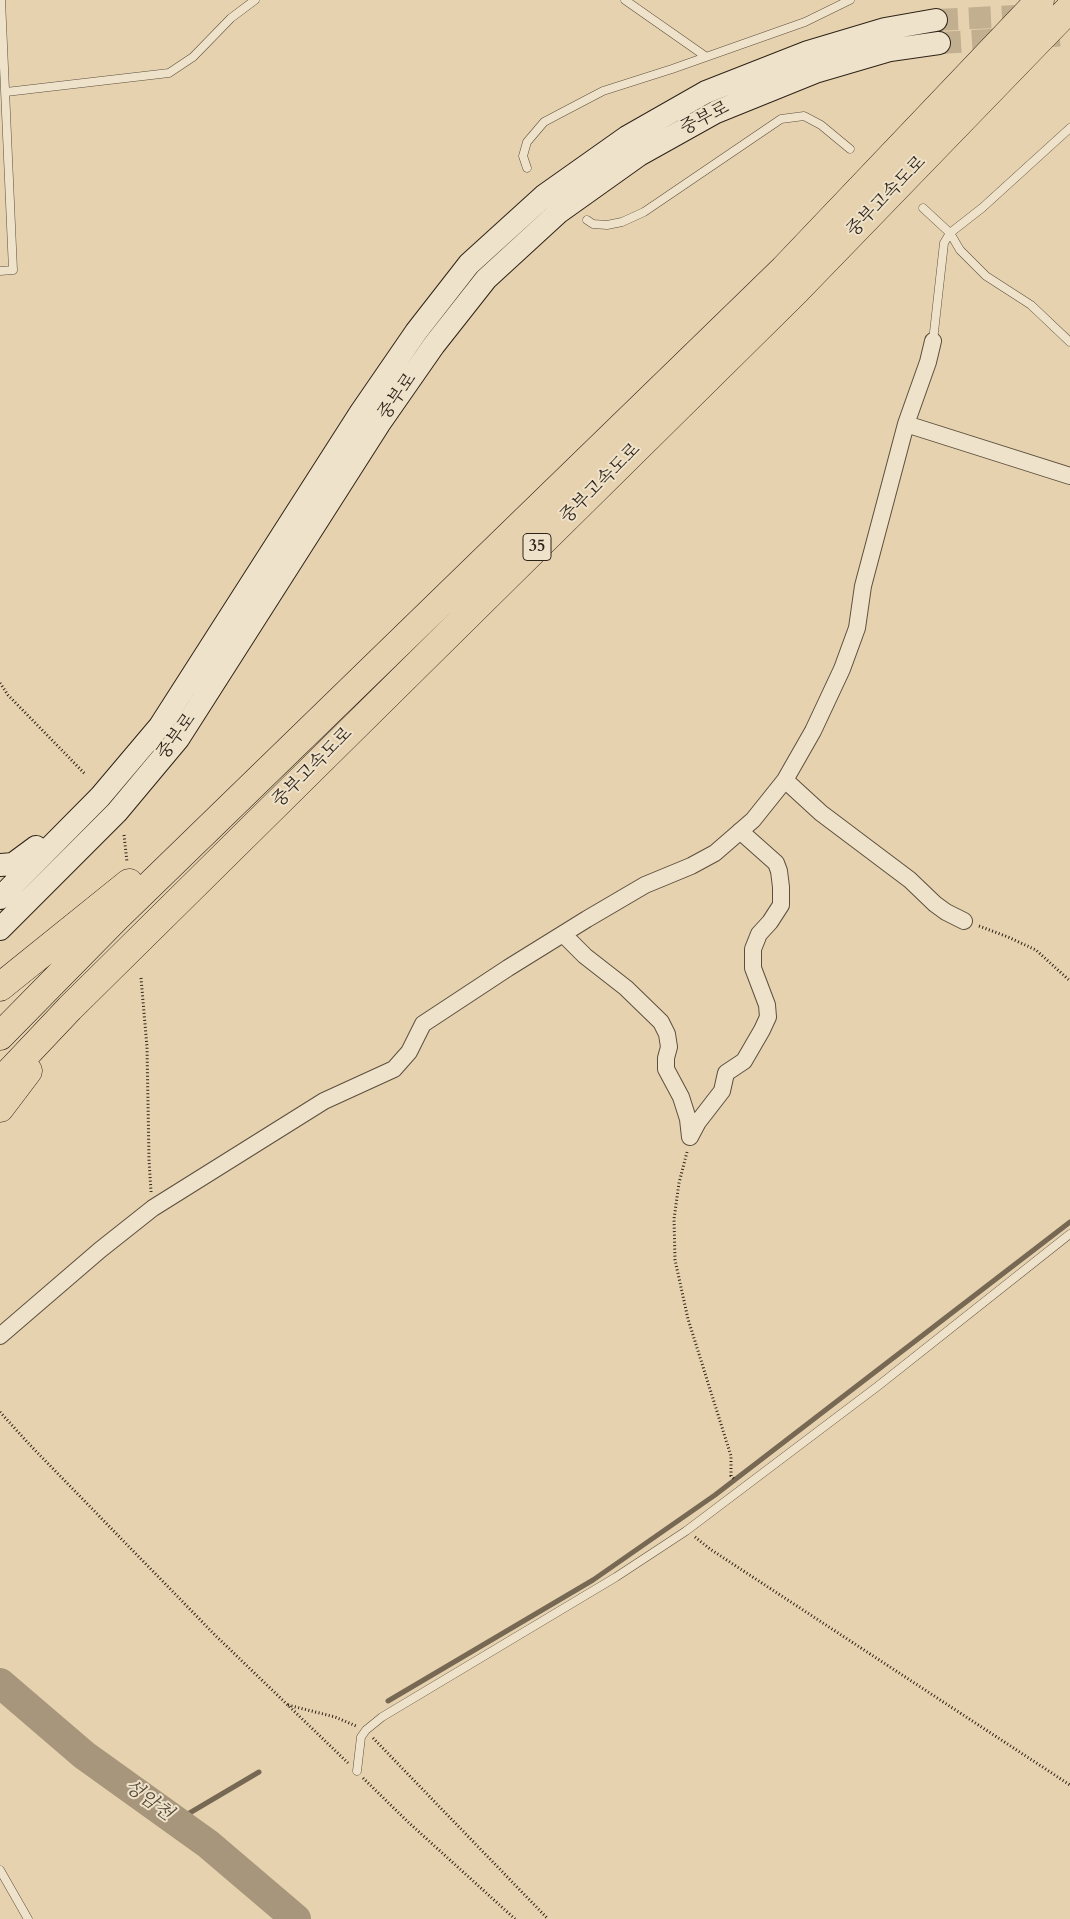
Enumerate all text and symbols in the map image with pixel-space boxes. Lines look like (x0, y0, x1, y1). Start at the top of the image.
street label: 중부로 (677, 98, 733, 140)
street label: 중부고속도로 (843, 152, 931, 242)
street label: 중부로 (374, 369, 422, 425)
street label: 중부고속도로 (556, 439, 646, 529)
road number: 35 (523, 534, 551, 560)
street label: 중부로 (153, 710, 201, 764)
street label: 중부고속도로 (268, 723, 358, 813)
water label: 성암천 (119, 1776, 177, 1826)

